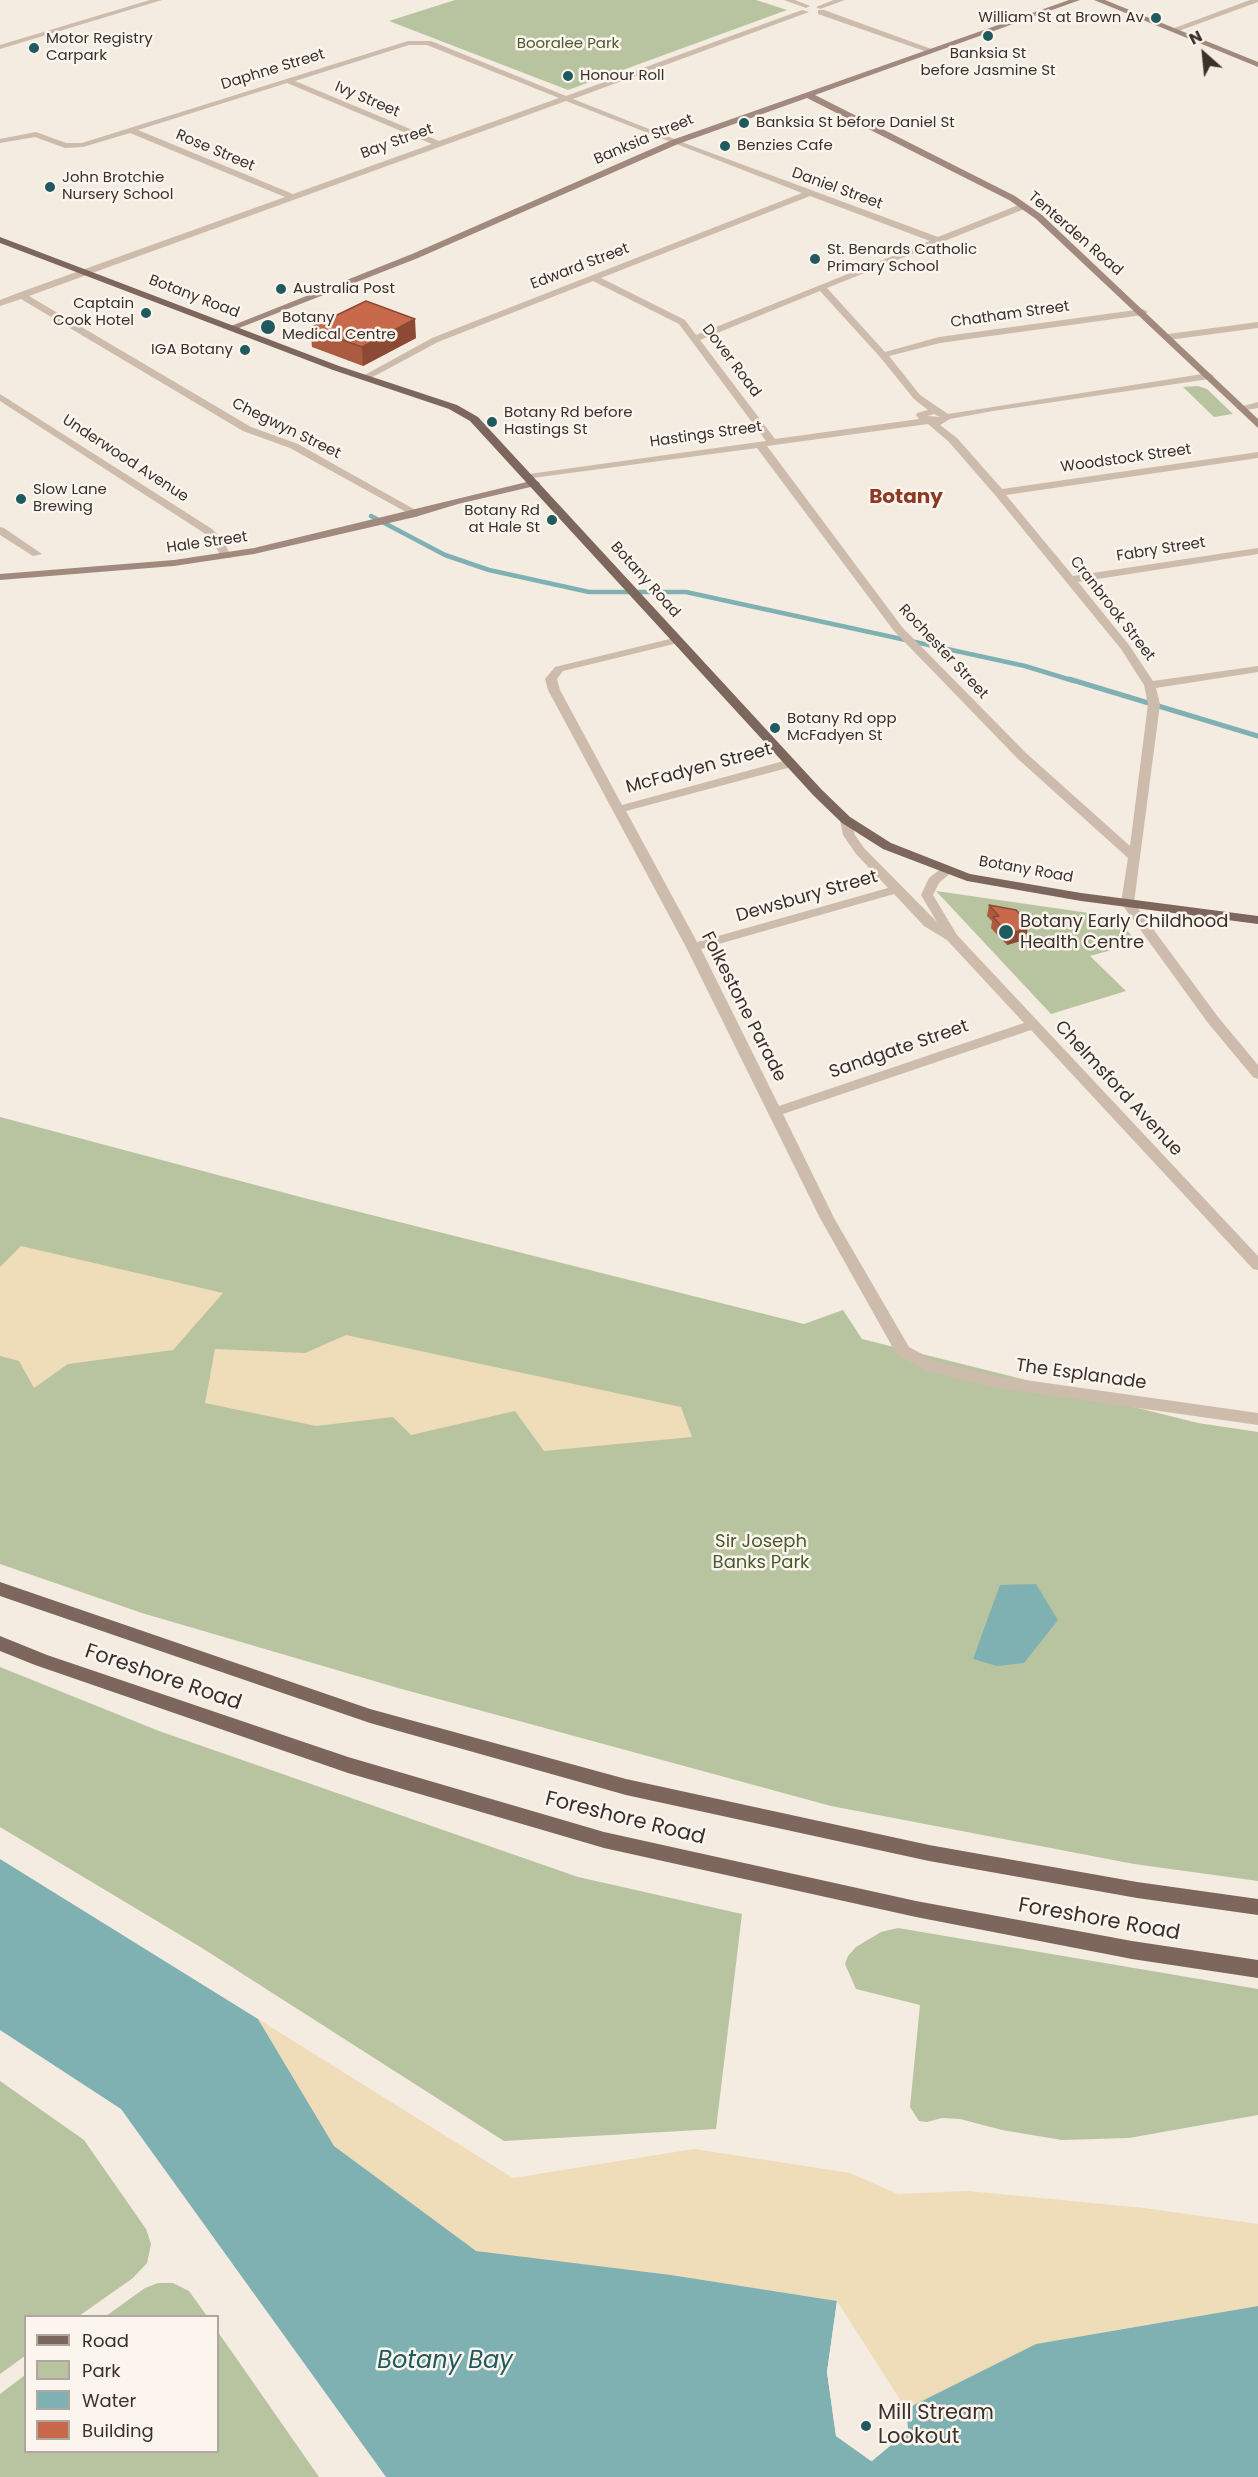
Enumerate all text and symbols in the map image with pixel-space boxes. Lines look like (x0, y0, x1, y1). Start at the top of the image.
place label: William St at Brown Av (978, 9, 1144, 27)
marker: William St at Brown Av (1149, 11, 1163, 25)
north arrow (1174, 24, 1234, 84)
text: N (1185, 25, 1206, 51)
marker: Banksia St before Jasmine St (981, 29, 995, 43)
place label: Motor Registry Carpark (46, 30, 153, 65)
park label: Booralee Park (517, 35, 619, 53)
marker: Motor Registry Carpark (27, 41, 41, 55)
place label: Banksia St before Jasmine St (920, 45, 1056, 80)
street label: Daphne Street (219, 46, 327, 94)
place label: Honour Roll (580, 67, 664, 85)
marker: Honour Roll (561, 69, 575, 83)
street label: Ivy Street (332, 78, 402, 122)
street label: Banksia Street (592, 111, 696, 169)
place label: Banksia St before Daniel St (756, 114, 955, 132)
marker: Banksia St before Daniel St (737, 116, 751, 130)
street label: Bay Street (358, 121, 436, 163)
street label: Rose Street (173, 126, 257, 176)
place label: Benzies Cafe (737, 137, 833, 155)
marker: Benzies Cafe (718, 139, 732, 153)
street label: Daniel Street (789, 164, 885, 214)
place label: John Brotchie Nursery School (62, 169, 173, 204)
marker: John Brotchie Nursery School (43, 180, 57, 194)
street label: Tenterden Road (1024, 188, 1126, 280)
street label: Edward Street (528, 240, 632, 294)
place label: St. Benards Catholic Primary School (827, 241, 977, 276)
marker: St. Benards Catholic Primary School (808, 252, 822, 266)
street label: Botany Road (146, 271, 242, 323)
place label: Australia Post (293, 280, 395, 298)
marker: Australia Post (274, 282, 288, 296)
place label: Captain Cook Hotel (53, 295, 134, 330)
street label: Chatham Street (949, 298, 1071, 332)
marker: Captain Cook Hotel (139, 306, 153, 320)
place label: Botany Medical Centre (282, 309, 396, 344)
marker: Botany Medical Centre (259, 318, 277, 336)
street label: Dover Road (698, 321, 764, 401)
place label: IGA Botany (151, 341, 233, 359)
marker: IGA Botany (238, 343, 252, 357)
street label: Chegwyn Street (229, 395, 343, 463)
place label: Botany Rd before Hastings St (504, 404, 633, 439)
street label: Underwood Avenue (59, 411, 191, 507)
marker: Botany Rd before Hastings St (485, 415, 499, 429)
street label: Hastings Street (649, 418, 763, 452)
street label: Woodstock Street (1060, 441, 1192, 477)
place label: Slow Lane Brewing (33, 481, 107, 516)
district label: Botany (869, 486, 943, 510)
marker: Slow Lane Brewing (14, 492, 28, 506)
place label: Botany Rd at Hale St (464, 502, 540, 537)
marker: Botany Rd at Hale St (545, 513, 559, 527)
street label: Hale Street (165, 528, 249, 558)
street label: Fabry Street (1115, 534, 1207, 566)
street label: Botany Road (606, 539, 684, 621)
street label: Cranbrook Street (1066, 553, 1158, 665)
street label: Rochester Street (895, 601, 991, 703)
place label: Botany Rd opp McFadyen St (787, 710, 897, 745)
marker: Botany Rd opp McFadyen St (768, 721, 782, 735)
street label: McFadyen Street (624, 739, 774, 799)
street label: Botany Road (977, 853, 1075, 887)
street label: Dewsbury Street (734, 866, 880, 928)
place label: Botany Early Childhood Health Centre (1020, 911, 1228, 954)
marker: Botany Early Childhood Health Centre (997, 923, 1015, 941)
street label: Folkestone Parade (696, 928, 790, 1086)
street label: Sandgate Street (826, 1016, 972, 1084)
street label: Chelmsford Avenue (1050, 1017, 1186, 1161)
street label: The Esplanade (1014, 1355, 1148, 1395)
park label: Sir Joseph Banks Park (713, 1531, 809, 1574)
street label: Foreshore Road (81, 1639, 245, 1717)
street label: Foreshore Road (542, 1787, 708, 1851)
street label: Foreshore Road (1016, 1893, 1182, 1947)
legend (24, 2315, 219, 2453)
text: Road (82, 2328, 129, 2353)
water label: Botany Bay (377, 2348, 513, 2376)
text: Park (82, 2358, 121, 2383)
text: Water (82, 2388, 136, 2413)
place label: Mill Stream Lookout (878, 2401, 994, 2451)
text: Building (82, 2418, 154, 2443)
marker: Mill Stream Lookout (859, 2419, 873, 2433)

